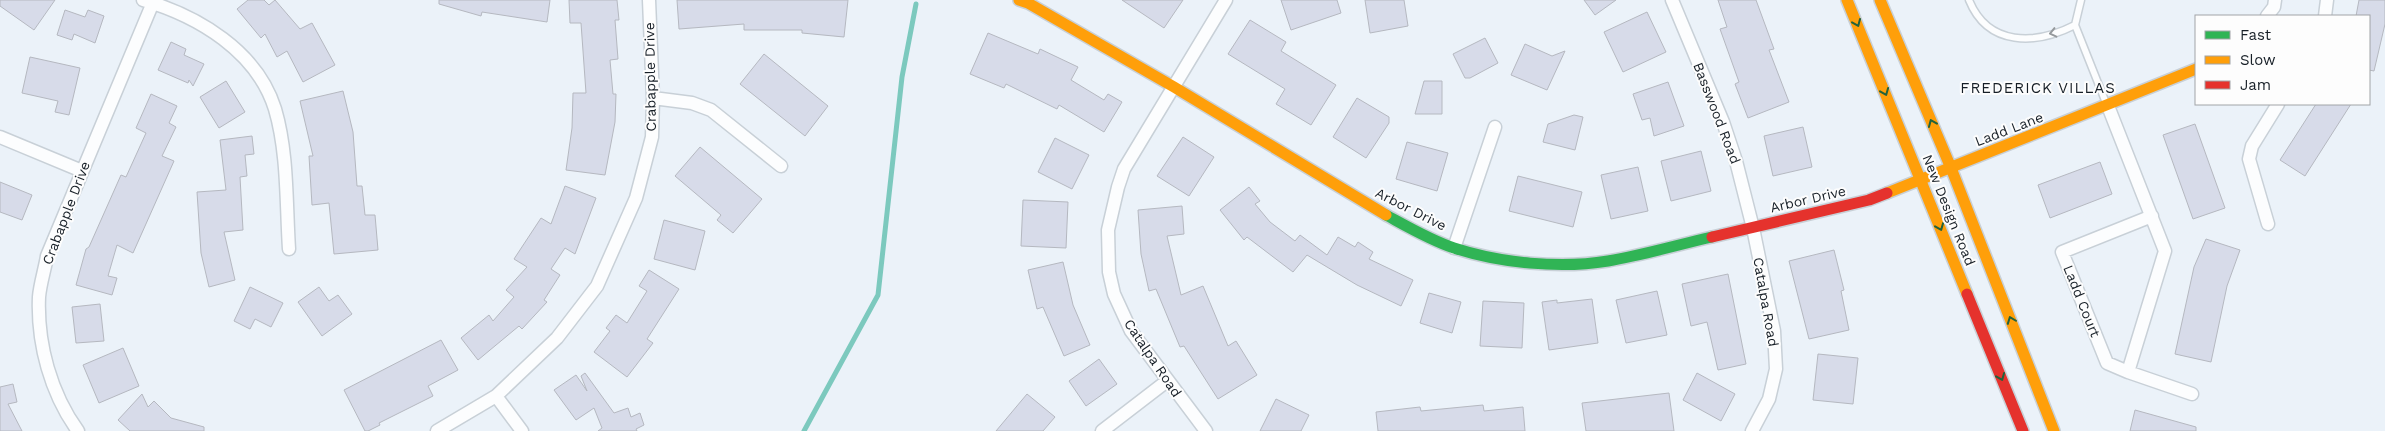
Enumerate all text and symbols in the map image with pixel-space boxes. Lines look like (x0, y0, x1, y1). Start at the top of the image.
legend (2195, 15, 2370, 105)
one-way arrow (1850, 18, 1861, 27)
street label: Crabapple Drive (641, 22, 659, 132)
text: Fast (2240, 26, 2272, 44)
one-way arrow (2049, 27, 2058, 38)
text: Slow (2240, 51, 2276, 69)
street label: Basswood Road (1690, 60, 1744, 166)
text: Jam (2240, 76, 2271, 94)
district label: FREDERICK VILLAS (1960, 79, 2116, 97)
one-way arrow (1879, 87, 1889, 96)
street label: Ladd Lane (1973, 109, 2045, 149)
one-way arrow (1927, 119, 1938, 128)
street label: New Design Road (1919, 152, 1979, 268)
street label: Crabapple Drive (39, 159, 93, 267)
street label: Arbor Drive (1769, 183, 1847, 215)
street label: Arbor Drive (1373, 184, 1449, 234)
one-way arrow (1934, 222, 1944, 230)
street label: Catalpa Road (1750, 256, 1782, 348)
street label: Ladd Court (2060, 263, 2104, 340)
street label: Catalpa Road (1121, 316, 1185, 400)
one-way arrow (2007, 317, 2017, 325)
one-way arrow (1995, 372, 2006, 381)

